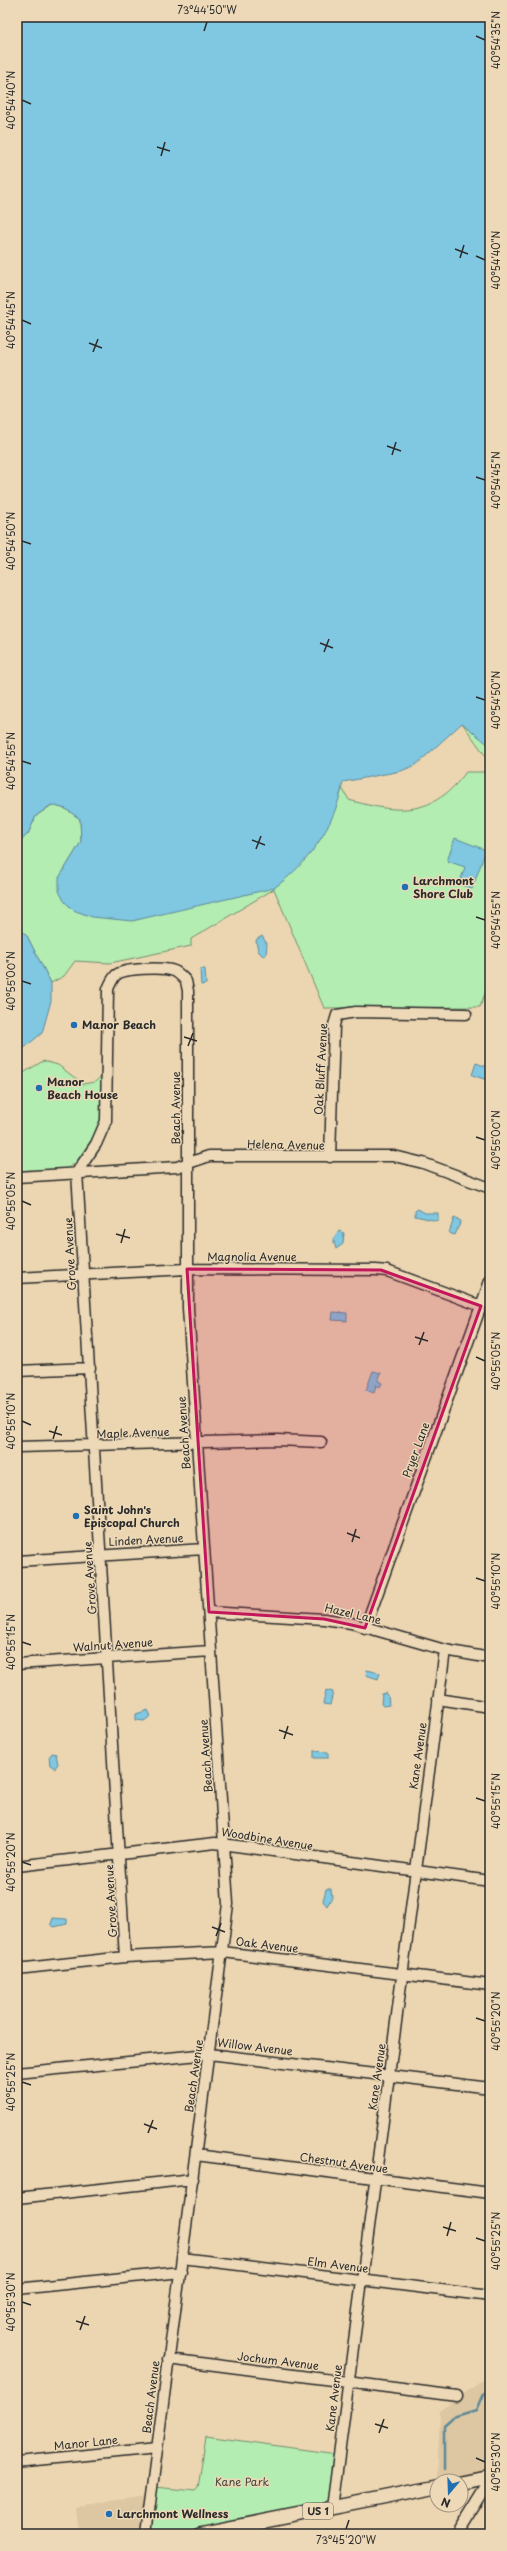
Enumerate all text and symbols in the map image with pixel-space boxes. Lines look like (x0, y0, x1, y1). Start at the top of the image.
text: 73°44'50"W (177, 2, 237, 17)
text: 40°54'35"N (488, 11, 503, 69)
text: 40°54'40"N (3, 70, 18, 129)
text: 40°54'40"N (488, 230, 503, 289)
text: 40°54'45"N (3, 291, 18, 349)
text: 40°54'45"N (488, 451, 503, 509)
text: 40°54'50"N (3, 512, 18, 570)
text: 40°54'50"N (488, 671, 503, 729)
text: 40°54'55"N (3, 732, 18, 790)
place label: Larchmont Shore Club (413, 872, 474, 902)
marker: Larchmont Shore Club (400, 882, 410, 892)
text: 40°54'55"N (488, 891, 503, 949)
text: 40°55'00"N (3, 951, 18, 1011)
place label: Manor Beach (82, 1016, 156, 1033)
marker: Manor Beach (69, 1020, 79, 1030)
street label: Oak Bluff Avenue (310, 1023, 331, 1115)
street label: Beach Avenue (167, 1071, 184, 1145)
place label: Manor Beach House (47, 1073, 118, 1103)
marker: Manor Beach House (34, 1083, 44, 1093)
text: 40°55'00"N (488, 1110, 503, 1170)
street label: Helena Avenue (247, 1135, 325, 1154)
text: 40°55'05"N (3, 1172, 18, 1230)
street label: Grove Avenue (59, 1217, 80, 1291)
street label: Magnolia Avenue (207, 1248, 297, 1265)
text: 40°55'05"N (488, 1332, 503, 1390)
text: 40°55'10"N (3, 1392, 18, 1449)
street label: Beach Avenue (172, 1396, 195, 1470)
street label: Pryer Lane (398, 1419, 434, 1480)
street label: Maple Avenue (96, 1423, 170, 1442)
place label: Saint John's Episcopal Church (84, 1501, 180, 1531)
marker: Saint John's Episcopal Church (71, 1511, 81, 1521)
street label: Linden Avenue (108, 1529, 184, 1550)
street label: Grove Avenue (78, 1540, 101, 1615)
text: 40°55'10"N (488, 1552, 503, 1609)
street label: Hazel Lane (323, 1599, 383, 1628)
text: 40°55'15"N (3, 1614, 18, 1670)
street label: Walnut Avenue (72, 1633, 153, 1656)
street label: Beach Avenue (194, 1719, 217, 1793)
street label: Kane Avenue (404, 1721, 431, 1791)
text: 40°55'15"N (488, 1773, 503, 1829)
street label: Woodbine Avenue (220, 1823, 314, 1854)
text: 40°55'20"N (3, 1832, 18, 1892)
street label: Grove Avenue (100, 1864, 121, 1938)
street label: Oak Avenue (235, 1932, 299, 1957)
text: 40°55'20"N (488, 1991, 503, 2051)
street label: Willow Avenue (216, 2033, 294, 2060)
street label: Beach Avenue (180, 2038, 207, 2113)
street label: Kane Avenue (363, 2042, 390, 2112)
text: 40°55'25"N (3, 2053, 18, 2111)
street label: Chestnut Avenue (299, 2148, 389, 2177)
text: 40°55'25"N (488, 2212, 503, 2270)
street label: Elm Avenue (307, 2252, 370, 2277)
text: 40°55'30"N (3, 2272, 18, 2331)
street label: Jochum Avenue (236, 2347, 320, 2374)
street label: Beach Avenue (138, 2359, 163, 2434)
street label: Kane Avenue (321, 2363, 346, 2433)
street label: Manor Lane (53, 2431, 119, 2454)
text: 40°55'30"N (488, 2432, 503, 2491)
park label: Kane Park (215, 2473, 270, 2490)
north arrow (429, 2473, 469, 2513)
text: N (438, 2493, 452, 2512)
road number: US 1 (303, 2503, 333, 2519)
place label: Larchmont Wellness (117, 2505, 229, 2522)
marker: Larchmont Wellness (104, 2509, 114, 2519)
text: 73°45'20"W (316, 2532, 377, 2547)

